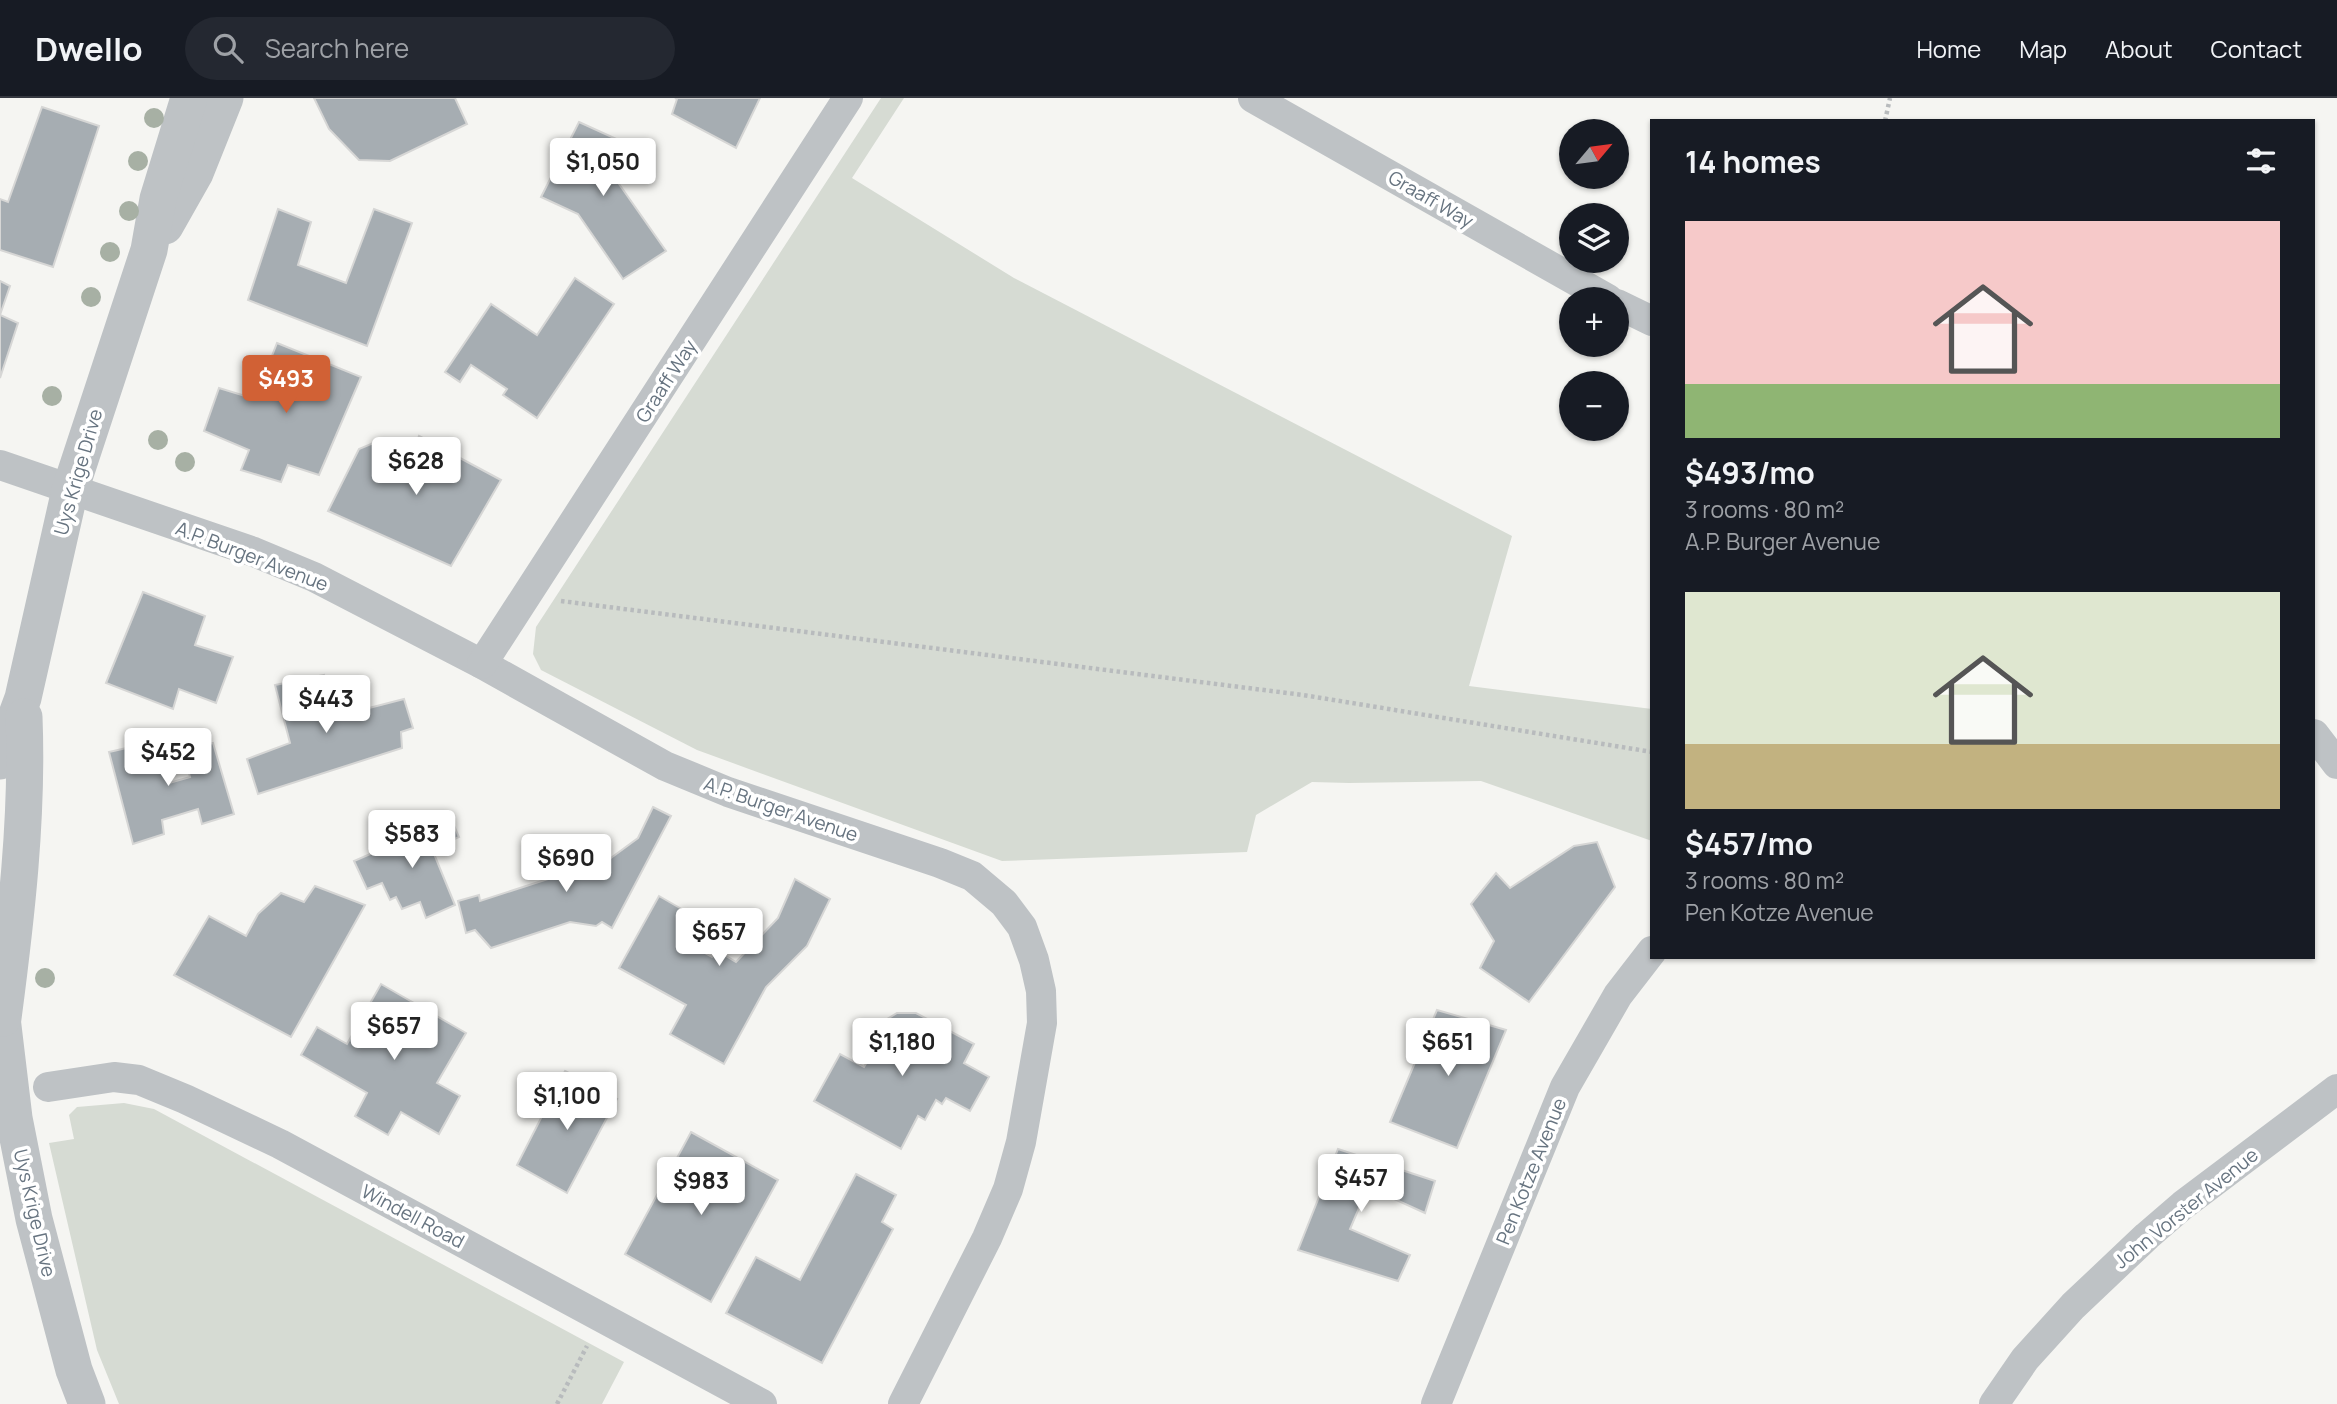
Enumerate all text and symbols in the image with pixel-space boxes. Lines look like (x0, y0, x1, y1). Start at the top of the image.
search box (185, 17, 675, 80)
text: Dwello (35, 26, 143, 71)
icon: search (209, 29, 247, 67)
text: Search here (265, 30, 409, 66)
text: Home (1916, 32, 1981, 65)
text: Map (2019, 32, 2067, 65)
text: About (2105, 32, 2173, 65)
text: Contact (2211, 32, 2302, 65)
north arrow (1559, 119, 1629, 189)
map controls (1559, 119, 1629, 441)
pin: $1,050 (546, 139, 660, 198)
text: 14 homes (1685, 141, 1821, 182)
icon: filters (2242, 142, 2280, 180)
text: $1,050 (566, 145, 640, 177)
street label: Graaff Way (1384, 164, 1478, 234)
button: layers (1559, 203, 1629, 273)
icon: home (1920, 266, 2046, 392)
button: + (1559, 287, 1629, 357)
street label: Graaff Way (629, 334, 703, 428)
pin: $493 (245, 356, 327, 415)
text: $493 (258, 362, 314, 394)
button: − (1559, 371, 1629, 441)
street label: Uys Krige Drive (48, 406, 108, 538)
pin: $628 (375, 438, 457, 497)
text: $628 (388, 444, 444, 476)
text: $493/mo (1685, 452, 1815, 493)
text: 3 rooms · 80 m² (1685, 493, 1844, 525)
street label: A.P. Burger Avenue (172, 515, 332, 597)
text: A.P. Burger Avenue (1685, 525, 1880, 557)
icon: home (1920, 637, 2046, 763)
pin: $443 (285, 676, 367, 735)
text: $443 (298, 682, 354, 714)
pin: $452 (127, 728, 209, 788)
text: $452 (140, 735, 196, 767)
street label: A.P. Burger Avenue (700, 770, 862, 848)
pin: $583 (371, 810, 453, 870)
text: $583 (384, 817, 440, 849)
text: $457/mo (1685, 823, 1813, 864)
pin: $690 (525, 834, 607, 894)
text: $690 (537, 841, 595, 873)
text: 3 rooms · 80 m² (1685, 864, 1844, 896)
text: Pen Kotze Avenue (1685, 896, 1874, 928)
pin: $657 (678, 908, 760, 968)
text: $657 (692, 915, 746, 947)
pin: $657 (353, 1002, 435, 1062)
text: $657 (367, 1009, 421, 1041)
pin: $1,180 (845, 1018, 959, 1078)
pin: $651 (1407, 1018, 1489, 1078)
text: $1,180 (868, 1025, 936, 1057)
text: $651 (1422, 1025, 1474, 1057)
pin: $1,100 (510, 1072, 624, 1132)
text: $1,100 (533, 1079, 601, 1111)
street label: Pen Kotze Avenue (1490, 1094, 1572, 1248)
street label: John Vorster Avenue (2108, 1142, 2264, 1274)
street label: Uys Krige Drive (8, 1147, 62, 1279)
pin: $457 (1320, 1154, 1402, 1214)
pin: $983 (660, 1158, 742, 1217)
text: $457 (1334, 1161, 1388, 1193)
text: $983 (673, 1164, 729, 1196)
street label: Windell Road (357, 1178, 469, 1254)

